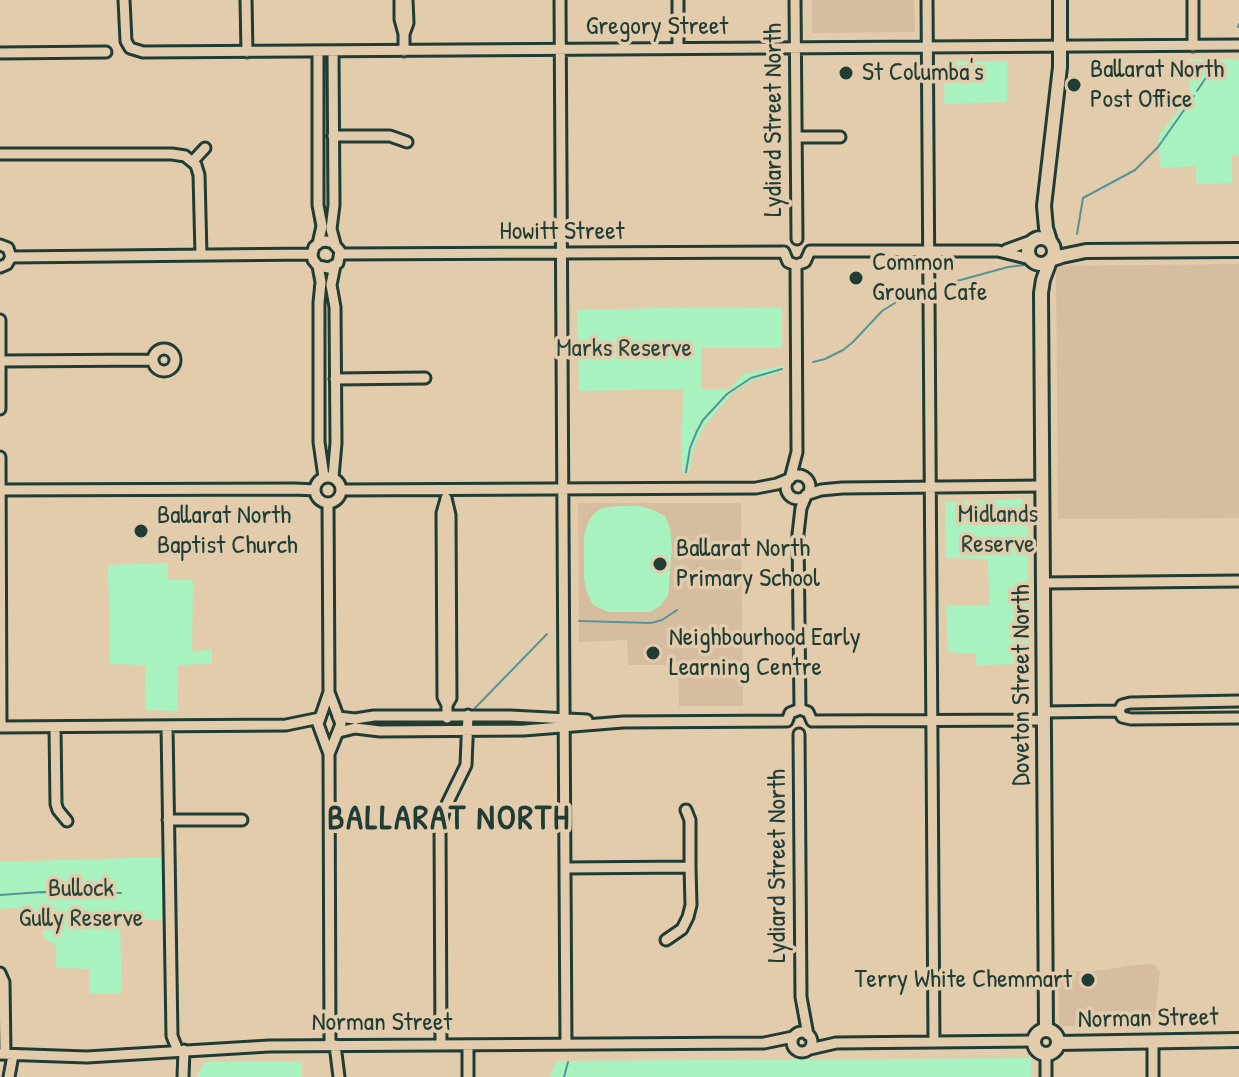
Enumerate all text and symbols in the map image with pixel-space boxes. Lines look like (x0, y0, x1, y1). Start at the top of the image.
street label: Gregory Street (586, 11, 728, 43)
street label: Lydiard Street North (758, 23, 790, 217)
place label: Ballarat North Post Office (1090, 54, 1224, 116)
place label: St Columba's (862, 57, 984, 89)
marker: St Columba's (837, 64, 855, 82)
marker: Ballarat North Post Office (1065, 76, 1083, 94)
street label: Howitt Street (500, 216, 624, 248)
place label: Common Ground Cafe (872, 247, 987, 308)
marker: Common Ground Cafe (847, 269, 865, 287)
park label: Marks Reserve (556, 333, 692, 365)
park label: Midlands Reserve (958, 499, 1038, 560)
place label: Ballarat North Baptist Church (157, 500, 298, 562)
marker: Ballarat North Baptist Church (132, 522, 150, 540)
place label: Ballarat North Primary School (676, 533, 820, 594)
marker: Ballarat North Primary School (651, 555, 669, 573)
street label: Doveton Street North (1006, 584, 1038, 786)
place label: Neighbourhood Early Learning Centre (669, 622, 861, 684)
marker: Neighbourhood Early Learning Centre (644, 644, 662, 662)
street label: Lydiard Street North (762, 769, 794, 963)
district label: BALLARAT NORTH (327, 800, 571, 840)
park label: Bullock Gully Reserve (19, 873, 143, 934)
place label: Terry White Chemmart (854, 964, 1072, 996)
marker: Terry White Chemmart (1079, 971, 1097, 989)
street label: Norman Street (1078, 1002, 1218, 1036)
street label: Norman Street (312, 1007, 452, 1039)

